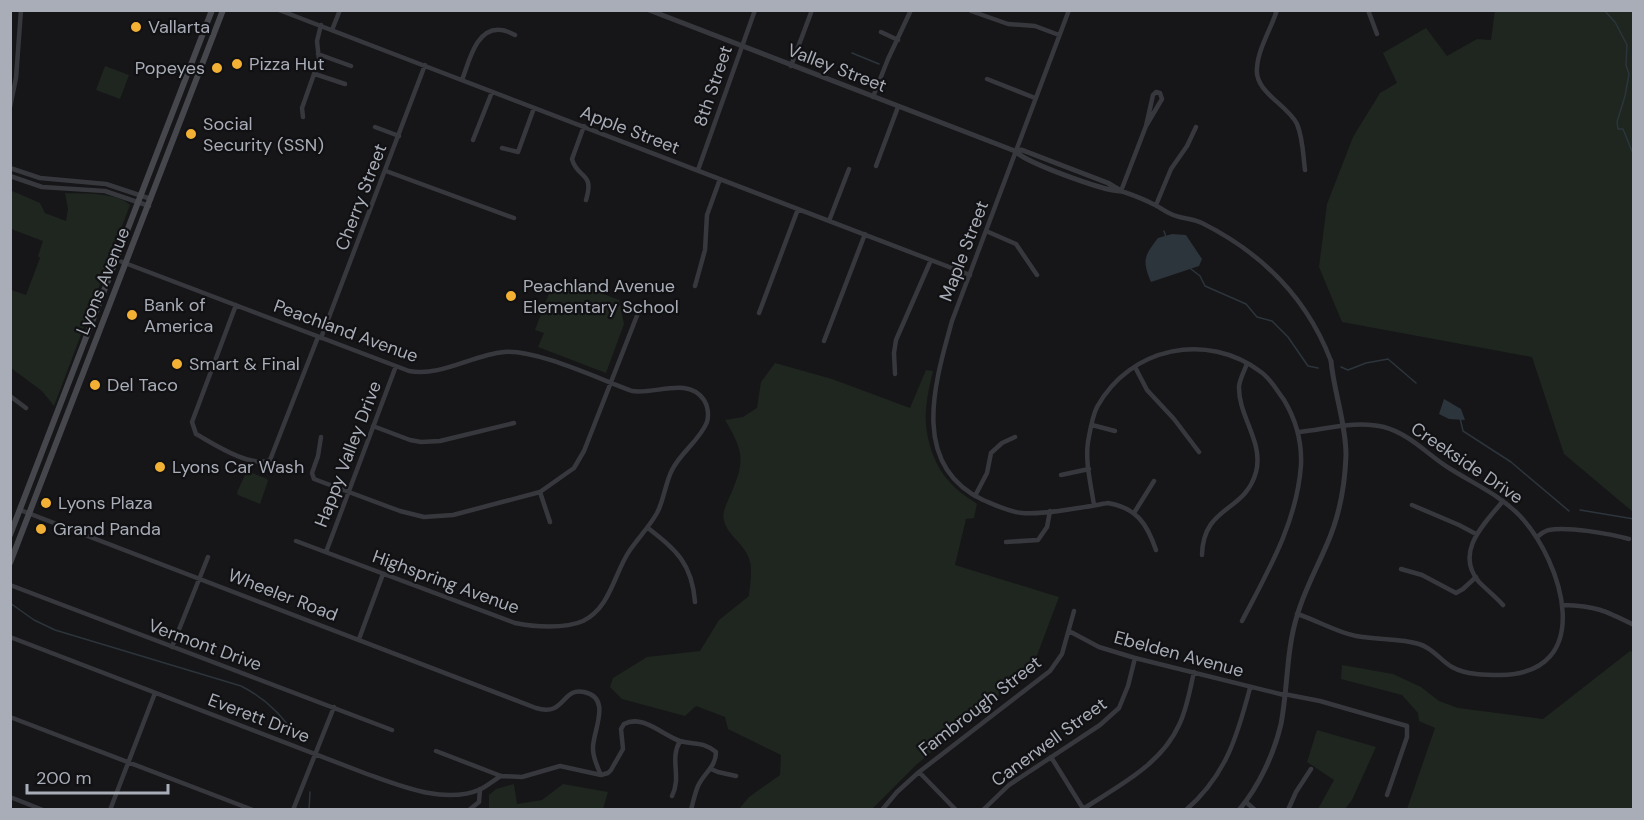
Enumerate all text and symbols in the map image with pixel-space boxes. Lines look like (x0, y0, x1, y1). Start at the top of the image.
place label: Vallarta (148, 15, 210, 39)
marker: Vallarta (129, 20, 143, 34)
street label: Valley Street (784, 38, 890, 98)
street label: 8th Street (688, 42, 738, 130)
place label: Pizza Hut (249, 52, 324, 76)
place label: Popeyes (135, 56, 205, 80)
marker: Pizza Hut (230, 57, 244, 71)
marker: Popeyes (210, 61, 224, 75)
street label: Apple Street (577, 100, 683, 160)
place label: Social Security (SSN) (203, 112, 324, 157)
marker: Social Security (SSN) (184, 127, 198, 141)
street label: Cherry Street (330, 140, 392, 254)
street label: Maple Street (934, 197, 994, 305)
street label: Lyons Avenue (71, 224, 135, 338)
place label: Peachland Avenue Elementary School (523, 274, 679, 319)
marker: Peachland Avenue Elementary School (504, 289, 518, 303)
place label: Bank of America (144, 293, 213, 338)
street label: Peachland Avenue (270, 294, 422, 368)
marker: Bank of America (125, 308, 139, 322)
place label: Smart & Final (189, 352, 300, 376)
marker: Smart & Final (170, 357, 184, 371)
place label: Del Taco (107, 373, 178, 397)
street label: Happy Valley Drive (309, 377, 387, 531)
marker: Del Taco (88, 378, 102, 392)
street label: Creekside Drive (1406, 417, 1528, 509)
place label: Lyons Car Wash (172, 455, 304, 479)
marker: Lyons Car Wash (153, 460, 167, 474)
place label: Lyons Plaza (58, 491, 153, 515)
marker: Lyons Plaza (39, 496, 53, 510)
place label: Grand Panda (53, 517, 161, 541)
marker: Grand Panda (34, 522, 48, 536)
street label: Highspring Avenue (369, 544, 523, 620)
street label: Wheeler Road (225, 563, 341, 627)
street label: Vermont Drive (145, 613, 265, 677)
street label: Ebelden Avenue (1111, 625, 1247, 683)
street label: Fambrough Street (914, 650, 1046, 762)
street label: Everett Drive (205, 688, 313, 748)
street label: Canerwell Street (986, 692, 1112, 792)
scale bar (27, 757, 168, 795)
text: 200 m (36, 766, 92, 790)

